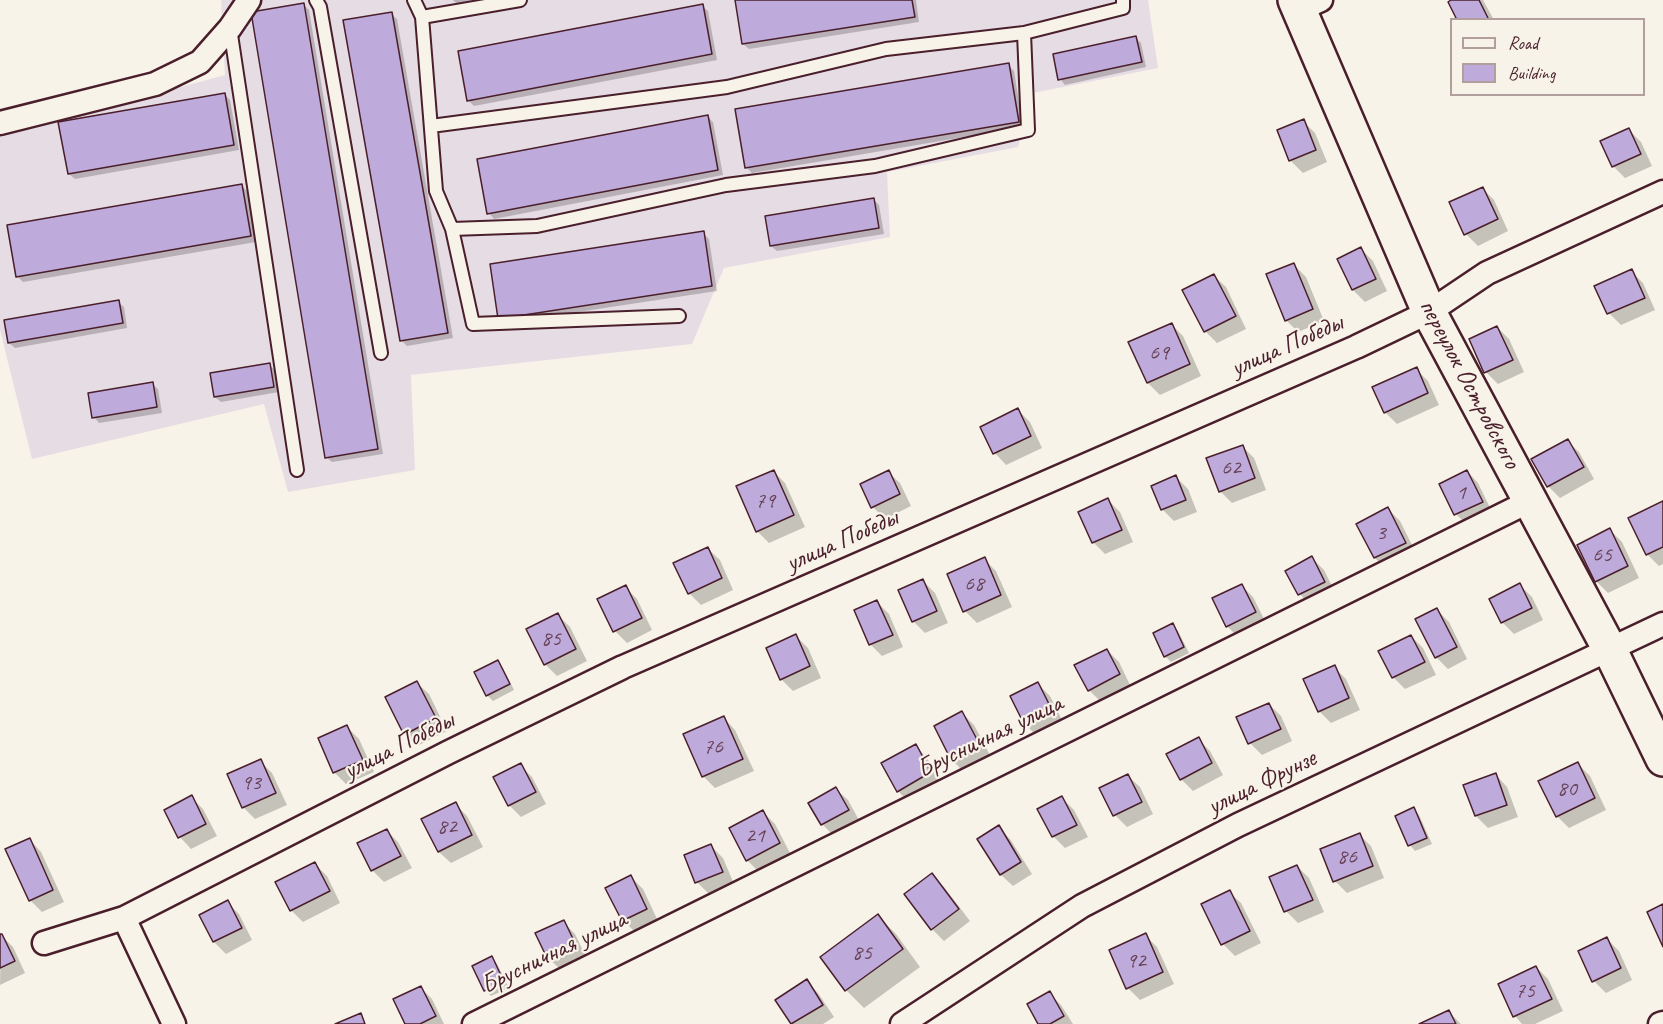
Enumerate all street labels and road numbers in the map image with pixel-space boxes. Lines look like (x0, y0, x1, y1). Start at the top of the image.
street label: переулок Островского (1411, 294, 1527, 474)
street label: улица Победы (1226, 307, 1348, 385)
street label: улица Победы (781, 502, 903, 580)
street label: Брусничная улица (912, 688, 1068, 786)
street label: улица Победы (339, 705, 459, 787)
street label: улица Фрунзе (1202, 743, 1322, 823)
street label: Брусничная улица (476, 904, 632, 1002)

